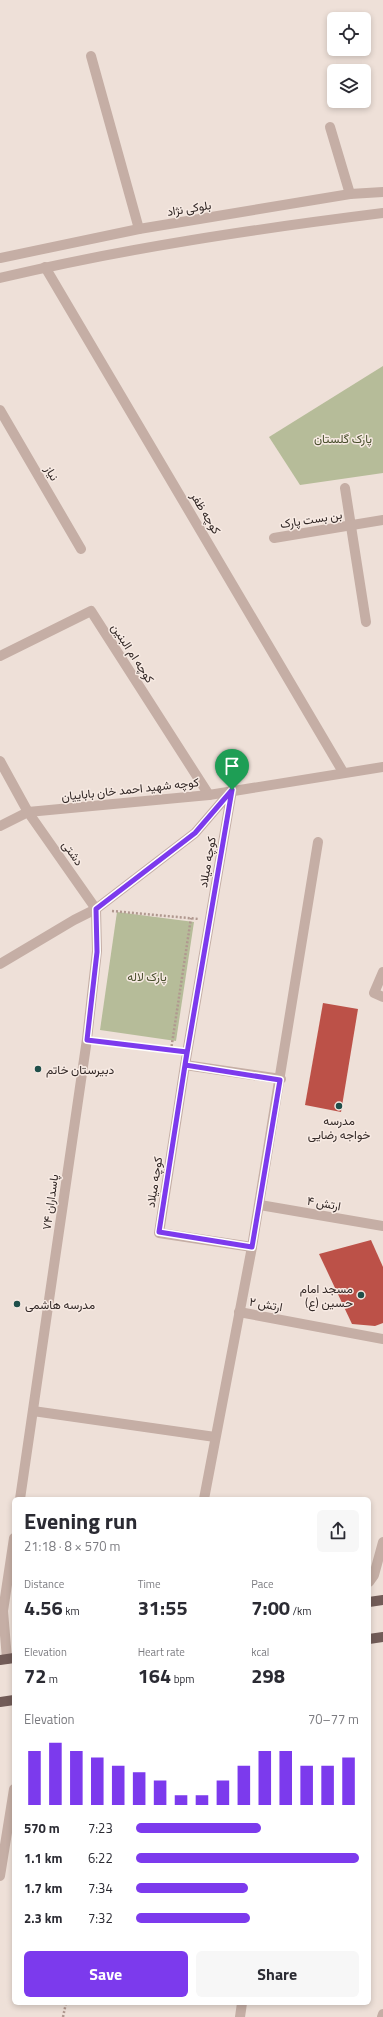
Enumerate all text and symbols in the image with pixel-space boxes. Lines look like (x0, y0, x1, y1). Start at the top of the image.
map controls (327, 12, 371, 108)
button: locate (327, 12, 371, 56)
button: layers (327, 64, 371, 108)
street label: بلوکی نژاد (166, 195, 212, 221)
park label: پارک گلستان (314, 429, 372, 448)
street label: نیاز (40, 461, 64, 484)
street label: کوچه ظفر (185, 488, 226, 538)
street label: بن بست پارک (279, 505, 343, 533)
street label: کوچه ام البنین (107, 619, 159, 687)
pin (215, 749, 249, 790)
icon: arrive (221, 755, 243, 777)
street label: کوچه شهید احمد خان باباییان (60, 772, 200, 806)
street label: کوچه میلاد (193, 835, 221, 889)
street label: دشتی (57, 836, 89, 870)
park label: پارک لاله (127, 967, 167, 986)
place label: دبیرستان خاتم (46, 1060, 114, 1079)
marker: دبیرستان خاتم (33, 1064, 43, 1074)
marker: مدرسه خواجه رضایی (334, 1101, 344, 1111)
place label: مدرسه خواجه رضایی (308, 1111, 370, 1144)
street label: کوچه میلاد (141, 1155, 167, 1209)
street label: پاسداران ۷۴ (37, 1173, 63, 1231)
street label: ارتش ۴ (306, 1191, 342, 1215)
place label: مسجد امام حسین (ع) (300, 1279, 353, 1312)
marker: مسجد امام حسین (ع) (356, 1290, 366, 1300)
street label: ارتش ۲ (248, 1292, 284, 1316)
place label: مدرسه هاشمی (25, 1295, 95, 1314)
marker: مدرسه هاشمی (12, 1299, 22, 1309)
text: Evening run (24, 1504, 137, 1538)
button: share (317, 1510, 359, 1552)
text: 21:18 · 8 × 570 m (24, 1536, 120, 1556)
text: Distance (24, 1576, 64, 1592)
text: Time (138, 1576, 161, 1592)
text: Pace (251, 1576, 274, 1592)
text: 4.56 (24, 1592, 63, 1623)
text: 31:55 (138, 1592, 188, 1623)
text: 7:00 (251, 1592, 290, 1623)
text: km (63, 1603, 80, 1619)
text: /km (290, 1603, 311, 1619)
text: Elevation (24, 1644, 67, 1660)
text: Heart rate (138, 1644, 185, 1660)
text: kcal (251, 1644, 269, 1660)
text: 72 (24, 1660, 46, 1691)
text: 164 (138, 1660, 171, 1691)
text: 298 (251, 1660, 285, 1691)
text: m (46, 1671, 58, 1687)
text: bpm (171, 1671, 194, 1687)
text: Elevation (24, 1709, 75, 1729)
text: 70–77 m (308, 1709, 359, 1729)
text: 570 m (24, 1818, 60, 1838)
text: 7:23 (88, 1818, 113, 1838)
text: 1.1 km (24, 1848, 62, 1868)
text: 6:22 (88, 1848, 113, 1868)
text: 1.7 km (24, 1878, 62, 1898)
text: 7:34 (88, 1878, 113, 1898)
text: 2.3 km (24, 1908, 62, 1928)
text: 7:32 (88, 1908, 113, 1928)
button: Save (24, 1951, 188, 1997)
button: Share (196, 1951, 359, 1997)

